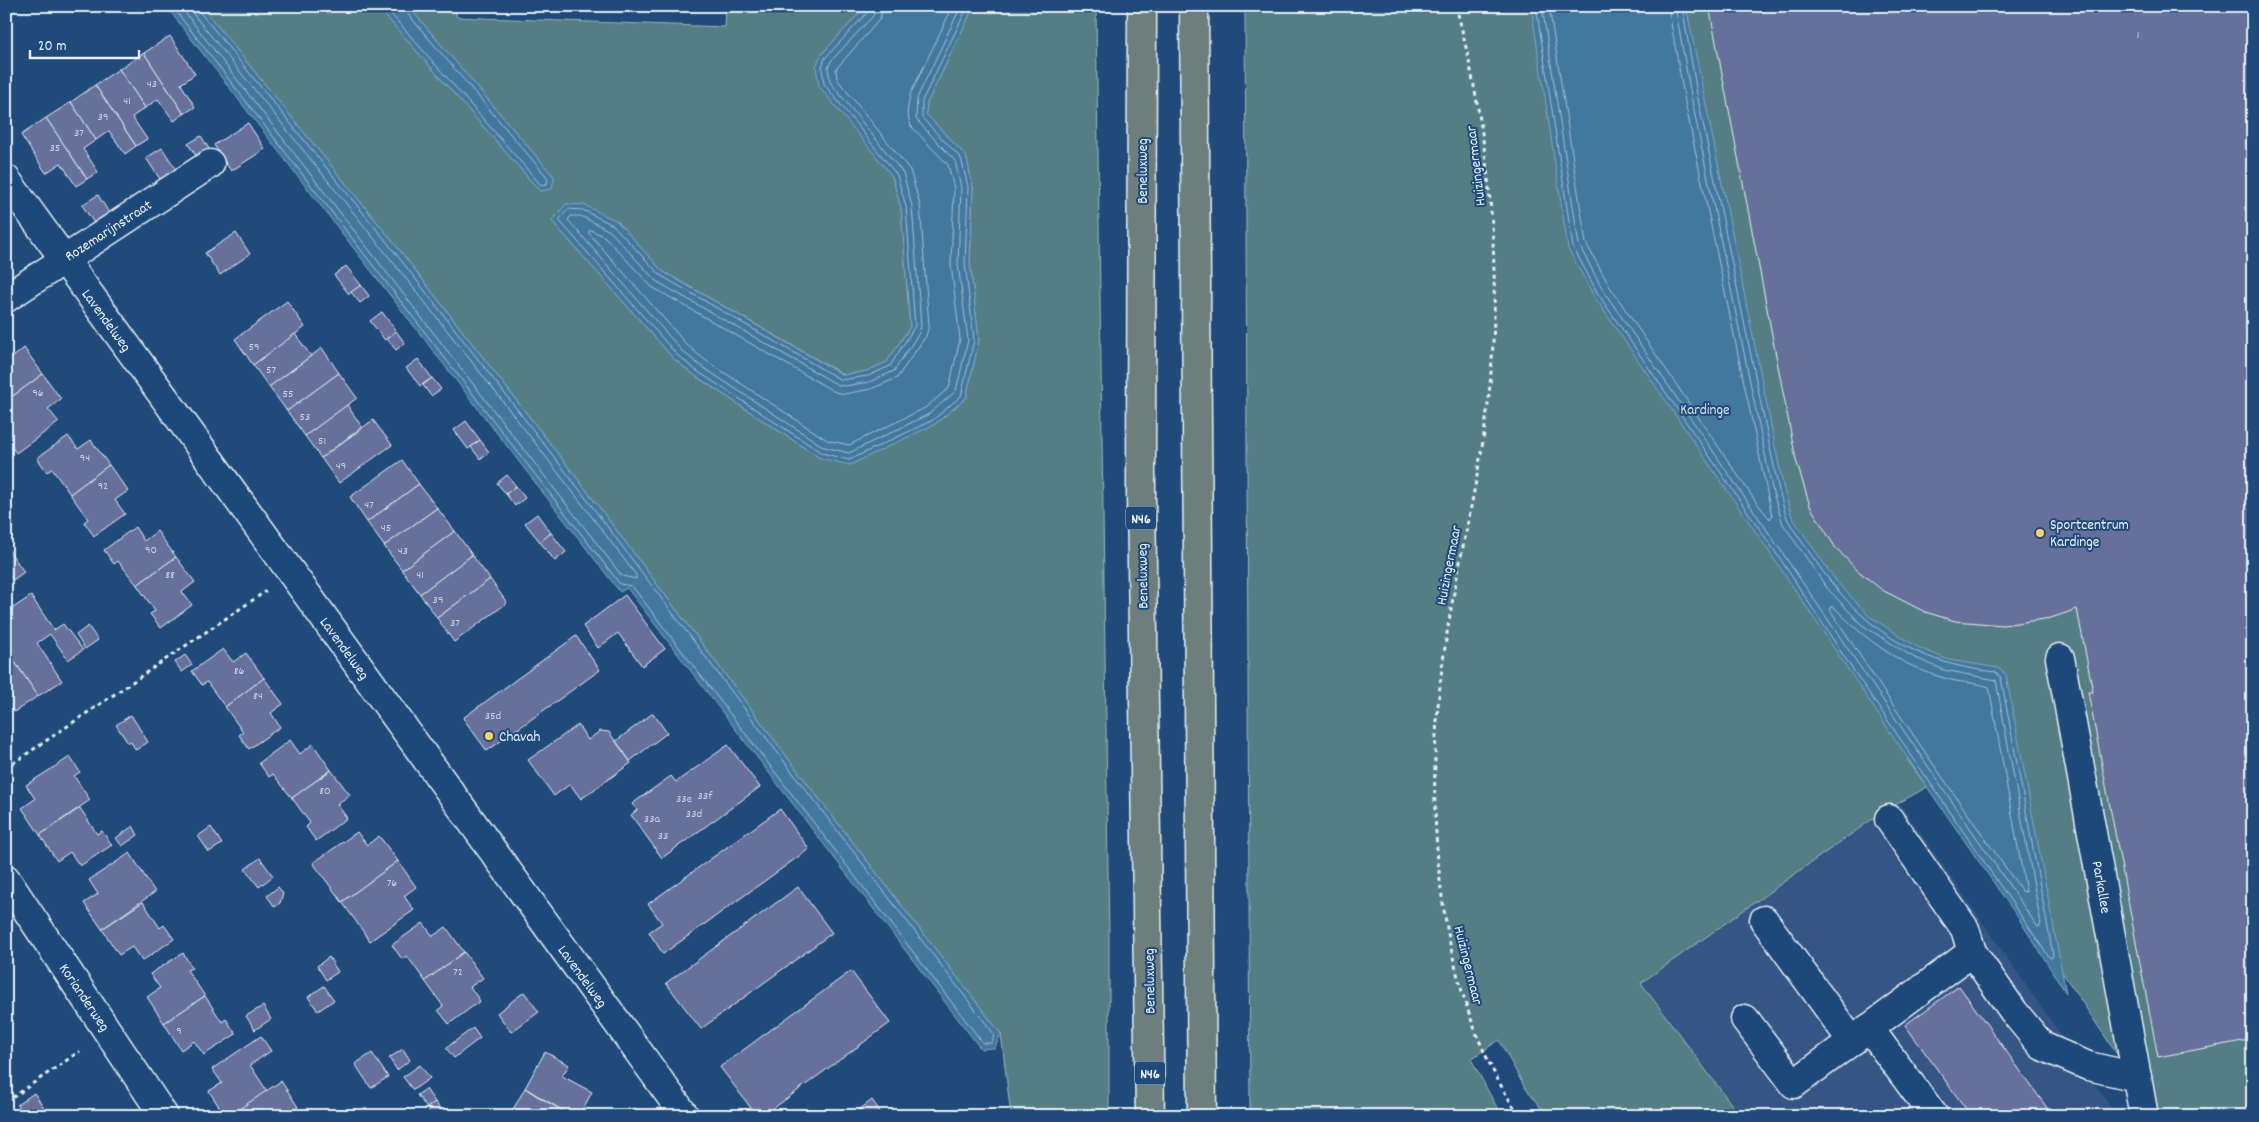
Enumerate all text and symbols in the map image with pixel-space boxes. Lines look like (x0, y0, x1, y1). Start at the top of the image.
house number: 1 (2137, 27, 2139, 44)
scale bar (30, 28, 139, 60)
text: 20 m (38, 36, 66, 58)
house number: 43 (147, 76, 157, 93)
house number: 41 (123, 93, 131, 110)
house number: 39 (98, 109, 108, 126)
street label: Huizingermaar (1461, 124, 1493, 207)
house number: 37 (74, 125, 84, 142)
street label: Beneluxweg (1133, 138, 1155, 204)
house number: 35 (50, 140, 60, 157)
street label: Rozemarijnstraat (61, 195, 157, 268)
street label: Lavendelweg (75, 285, 136, 357)
house number: 59 (248, 339, 260, 356)
house number: 57 (266, 362, 276, 379)
house number: 96 (32, 385, 44, 402)
house number: 55 (282, 386, 294, 403)
park label: Kardinge (1680, 400, 1730, 422)
house number: 53 (300, 409, 310, 426)
house number: 51 (318, 433, 326, 450)
house number: 94 (80, 450, 90, 467)
house number: 49 (336, 458, 346, 475)
house number: 92 (98, 478, 108, 495)
house number: 47 (364, 497, 374, 514)
road number: N46 (1126, 506, 1156, 530)
place label: Sportcentrum Kardinge (2050, 515, 2129, 554)
house number: 45 (381, 520, 391, 537)
street label: Huizingermaar (1431, 523, 1469, 607)
marker: Sportcentrum Kardinge (2034, 527, 2046, 539)
house number: 90 (145, 542, 157, 559)
house number: 43 (398, 543, 408, 560)
street label: Beneluxweg (1132, 543, 1156, 609)
house number: 88 (165, 567, 175, 584)
house number: 41 (416, 567, 424, 584)
house number: 39 (433, 592, 443, 609)
street label: Lavendelweg (313, 613, 374, 685)
house number: 37 (450, 615, 460, 632)
house number: 86 (234, 663, 244, 680)
house number: 84 (253, 688, 263, 705)
house number: 35d (485, 708, 501, 725)
place label: Chavah (499, 727, 541, 749)
marker: Chavah (483, 730, 495, 742)
house number: 80 (319, 783, 331, 800)
house number: 33f (698, 788, 713, 805)
house number: 33e (676, 791, 692, 808)
house number: 33d (686, 806, 702, 823)
house number: 33a (644, 811, 661, 828)
house number: 33 (658, 828, 668, 845)
street label: Parkallee (2085, 859, 2116, 916)
house number: 76 (387, 875, 397, 892)
street label: Huizingermaar (1447, 924, 1488, 1008)
street label: Lavendelweg (551, 941, 612, 1013)
street label: Beneluxweg (1139, 948, 1163, 1014)
street label: Korianderweg (52, 960, 114, 1037)
house number: 72 (453, 964, 463, 981)
house number: 9 (176, 1023, 182, 1040)
road number: N46 (1135, 1062, 1165, 1084)

